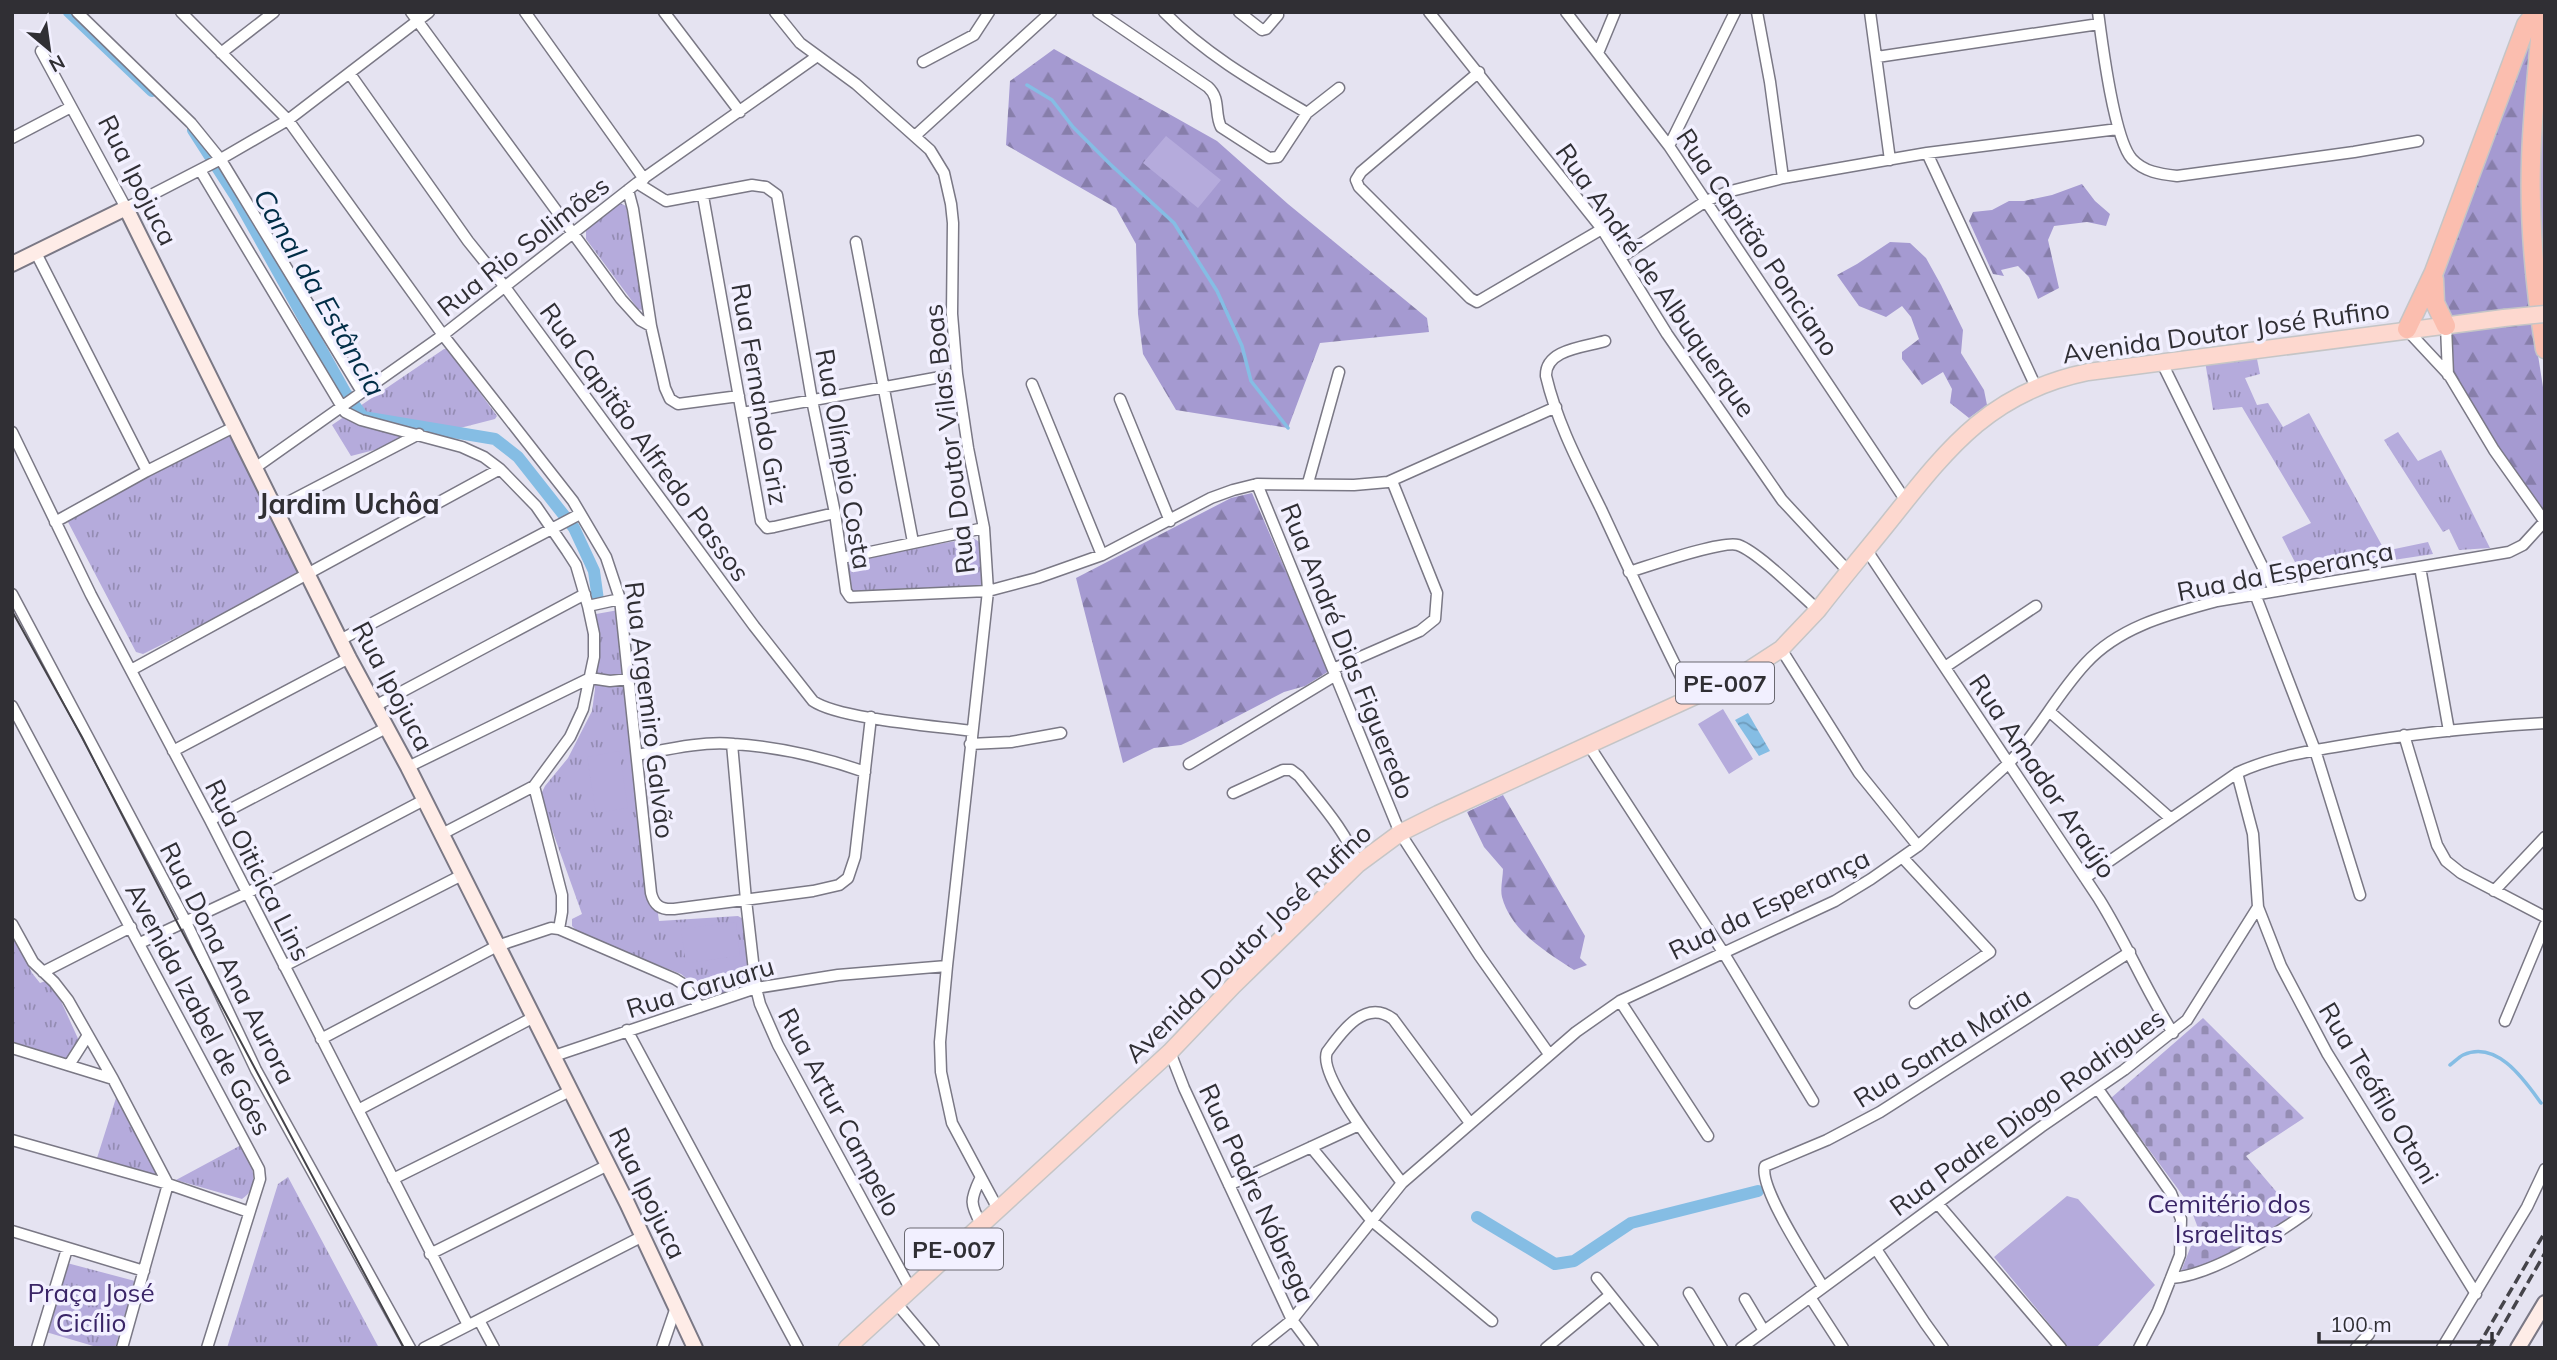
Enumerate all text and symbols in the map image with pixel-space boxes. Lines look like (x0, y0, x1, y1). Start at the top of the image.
north arrow (14, 14, 84, 84)
text: N (45, 50, 69, 78)
street label: Rua Ipojuca (91, 109, 185, 251)
street label: Rua Capitão Ponciano (1669, 122, 1847, 362)
street label: Rua André de Albuquerque (1549, 137, 1763, 423)
street label: Rua Rio Solimões (430, 169, 616, 323)
water label: Canal da Estância (246, 182, 394, 402)
street label: Rua Fernando Griz (724, 281, 796, 507)
street label: Avenida Doutor José Rufino (2060, 292, 2392, 370)
street label: Rua Capitão Alfredo Passos (533, 296, 757, 588)
street label: Rua Doutor Vilas Boas (916, 302, 982, 576)
street label: Rua Olímpio Costa (808, 346, 880, 572)
district label: Jardim Uchôa (258, 486, 440, 521)
street label: Rua André Dias Figueredo (1274, 498, 1422, 804)
street label: Rua da Esperança (2174, 534, 2396, 608)
street label: Rua Argemiro Galvão (618, 580, 682, 840)
street label: Rua Ipojuca (345, 616, 441, 756)
road number: PE-007 (1676, 662, 1774, 704)
street label: Rua Amador Araújo (1962, 667, 2124, 885)
street label: Rua Oiticica Lins (198, 774, 318, 966)
street label: Avenida Doutor José Rufino (1118, 816, 1378, 1070)
street label: Rua Dona Ana Aurora (153, 836, 303, 1090)
street label: Rua da Esperança (1663, 841, 1875, 967)
street label: Avenida Izabel de Góes (118, 877, 280, 1141)
street label: Rua Caruaru (622, 949, 778, 1025)
street label: Rua Santa Maria (1847, 979, 2037, 1115)
street label: Rua Teófilo Otoni (2312, 996, 2446, 1190)
street label: Rua Padre Diogo Rodrigues (1883, 1001, 2171, 1223)
street label: Rua Artur Campelo (771, 1002, 909, 1222)
street label: Rua Padre Nóbrega (1192, 1078, 1322, 1308)
street label: Rua Ipojuca (602, 1122, 694, 1264)
park label: Cemitério dos Israelitas (2147, 1187, 2311, 1250)
road number: PE-007 (905, 1228, 1003, 1269)
park label: Praça José Cicílio (27, 1276, 155, 1339)
scale bar (2319, 1300, 2492, 1344)
text: 100 m (2330, 1311, 2392, 1337)

